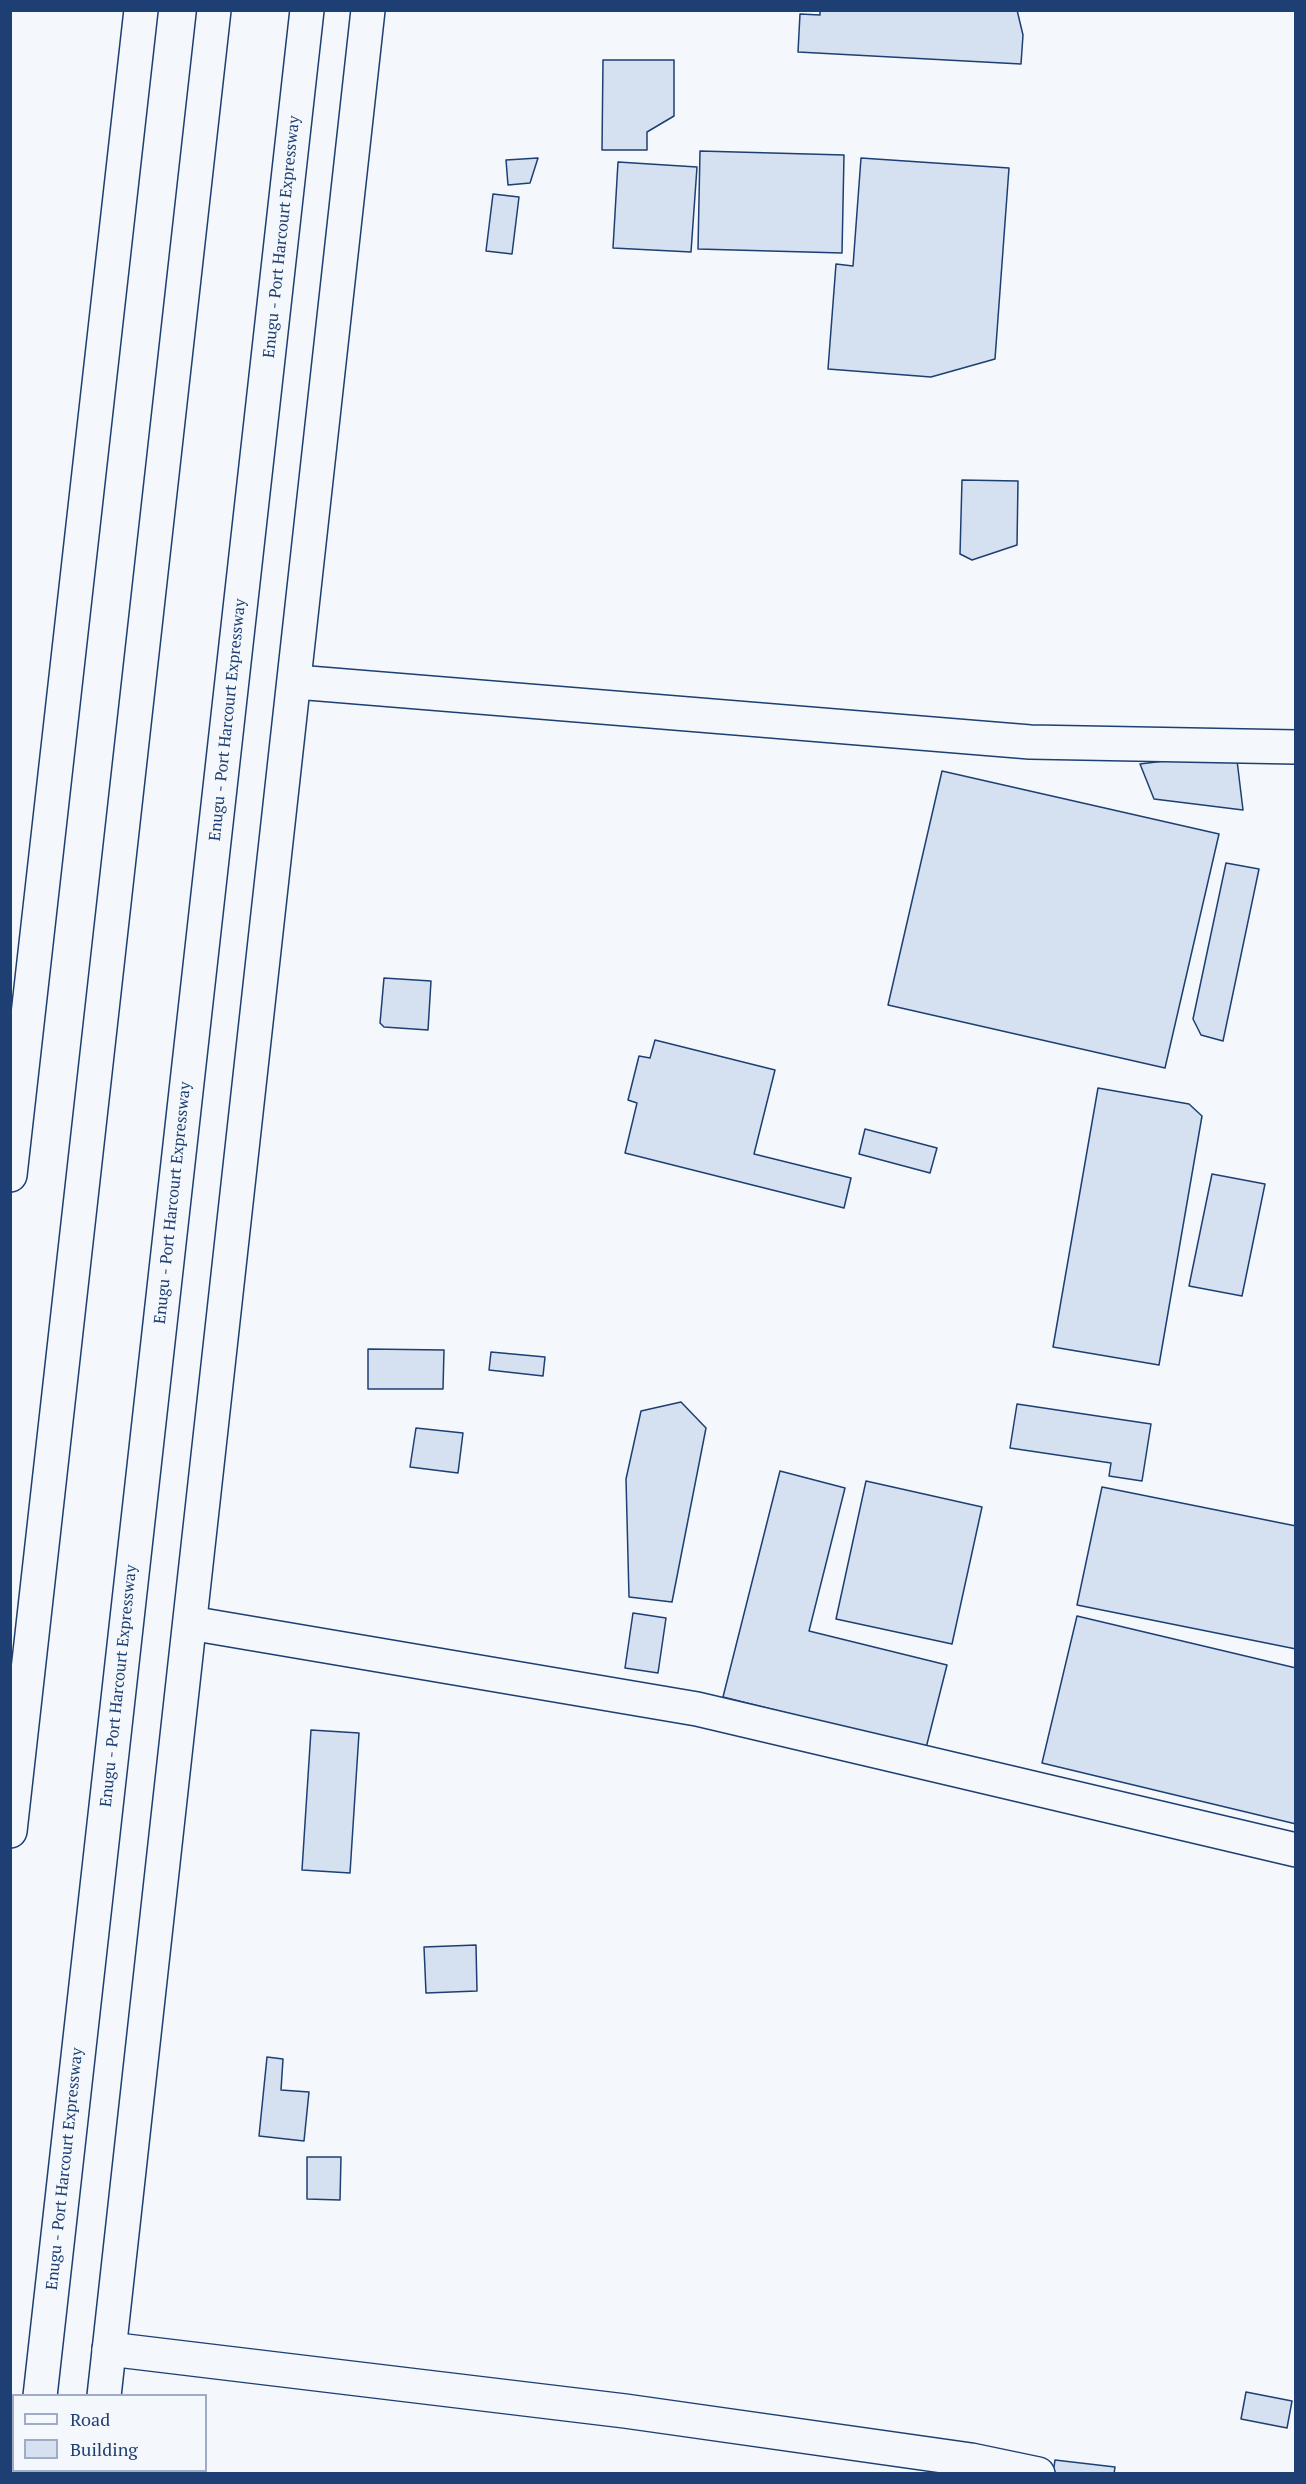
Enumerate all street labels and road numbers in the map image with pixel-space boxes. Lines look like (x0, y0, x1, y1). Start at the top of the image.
street label: Enugu - Port Harcourt Expressway (260, 115, 304, 359)
street label: Enugu - Port Harcourt Expressway (206, 598, 250, 842)
street label: Enugu - Port Harcourt Expressway (151, 1081, 195, 1325)
street label: Enugu - Port Harcourt Expressway (97, 1564, 141, 1808)
street label: Enugu - Port Harcourt Expressway (43, 2047, 87, 2291)

